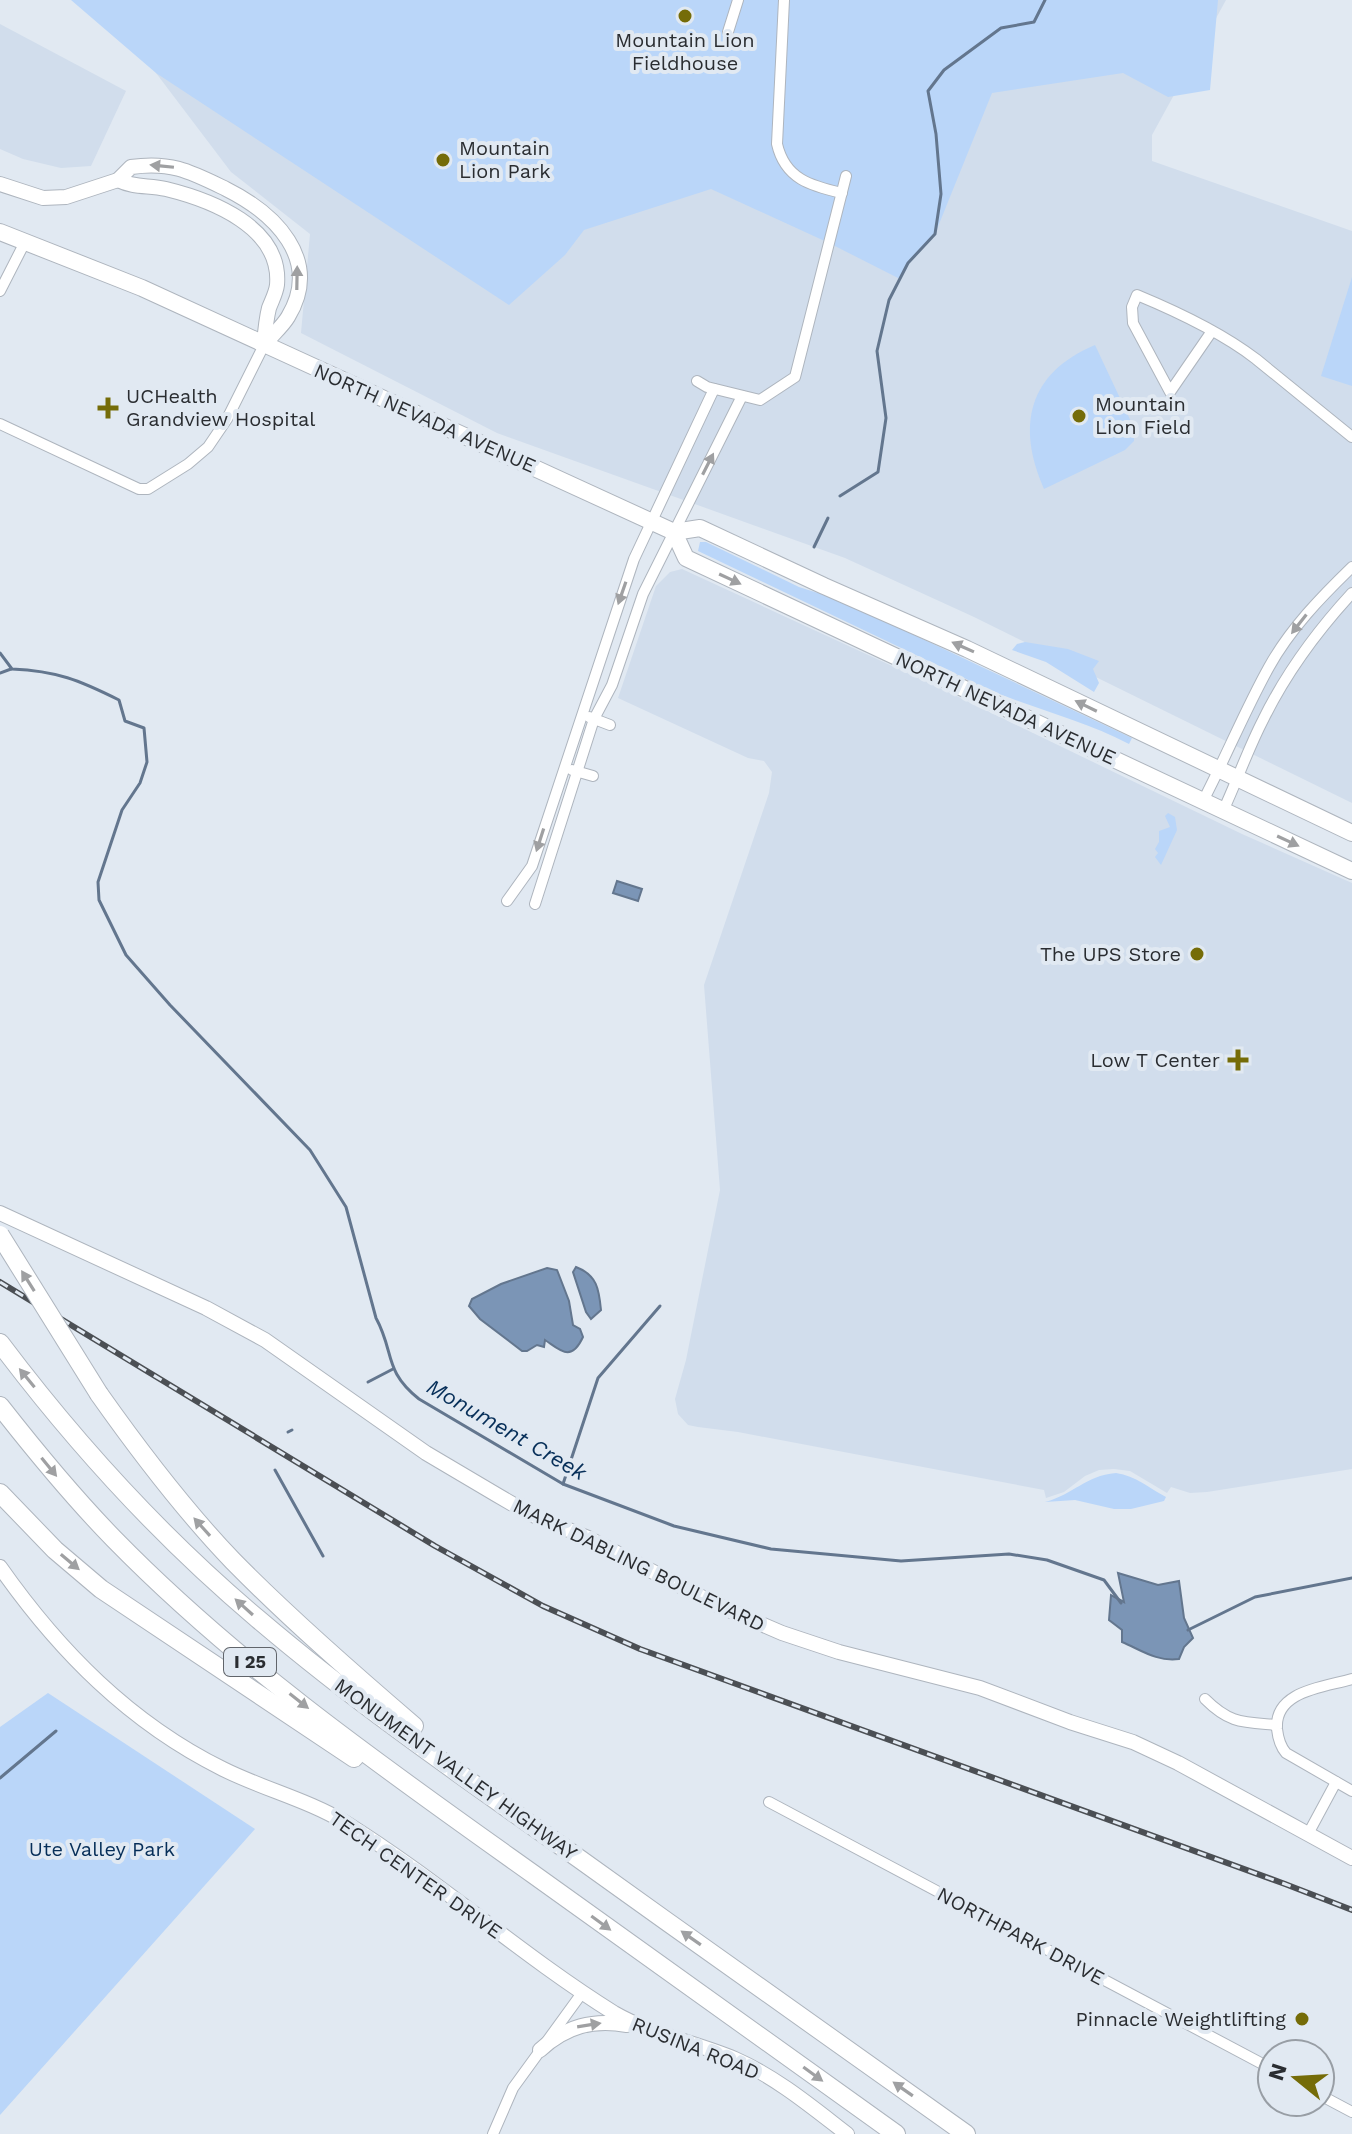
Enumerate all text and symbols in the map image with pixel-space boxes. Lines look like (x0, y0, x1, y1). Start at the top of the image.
marker: Mountain Lion Fieldhouse (676, 7, 694, 25)
place label: Mountain Lion Fieldhouse (615, 28, 755, 75)
place label: Mountain Lion Park (459, 136, 551, 183)
marker: Mountain Lion Park (434, 151, 452, 169)
one-way arrow (150, 159, 175, 172)
one-way arrow (291, 265, 303, 290)
street label: NORTH NEVADA AVENUE (310, 358, 540, 478)
place label: UCHealth Grandview Hospital (126, 384, 315, 431)
place label: Mountain Lion Field (1095, 392, 1191, 439)
marker: UCHealth Grandview Hospital (97, 397, 119, 419)
marker: Mountain Lion Field (1070, 407, 1088, 425)
one-way arrow (701, 452, 715, 475)
one-way arrow (719, 572, 742, 586)
one-way arrow (616, 582, 628, 606)
one-way arrow (1291, 613, 1307, 634)
one-way arrow (951, 641, 975, 654)
street label: NORTH NEVADA AVENUE (892, 646, 1120, 770)
one-way arrow (1074, 699, 1097, 713)
one-way arrow (534, 828, 546, 852)
one-way arrow (1276, 834, 1299, 848)
place label: The UPS Store (1040, 942, 1181, 966)
marker: The UPS Store (1188, 945, 1206, 963)
place label: Low T Center (1090, 1048, 1220, 1072)
marker: Low T Center (1227, 1049, 1249, 1071)
one-way arrow (21, 1270, 35, 1292)
one-way arrow (19, 1368, 36, 1388)
water label: Monument Creek (423, 1374, 592, 1486)
one-way arrow (40, 1456, 57, 1477)
street label: MARK DABLING BOULEVARD (509, 1494, 769, 1636)
one-way arrow (194, 1517, 212, 1536)
one-way arrow (59, 1553, 79, 1570)
one-way arrow (235, 1599, 254, 1617)
road number: I 25 (224, 1648, 276, 1676)
street label: MONUMENT VALLEY HIGHWAY (330, 1673, 582, 1865)
one-way arrow (289, 1693, 309, 1709)
street label: TECH CENTER DRIVE (325, 1806, 507, 1944)
park label: Ute Valley Park (29, 1837, 175, 1861)
street label: NORTHPARK DRIVE (933, 1882, 1109, 1990)
one-way arrow (591, 1915, 612, 1930)
one-way arrow (680, 1931, 701, 1946)
place label: Pinnacle Weightlifting (1076, 2007, 1286, 2031)
marker: Pinnacle Weightlifting (1293, 2010, 1311, 2028)
street label: RUSINA ROAD (629, 2012, 763, 2084)
one-way arrow (576, 2018, 601, 2031)
north arrow (1256, 2038, 1336, 2118)
text: N (1263, 2060, 1292, 2084)
one-way arrow (802, 2066, 823, 2082)
one-way arrow (892, 2082, 913, 2097)

